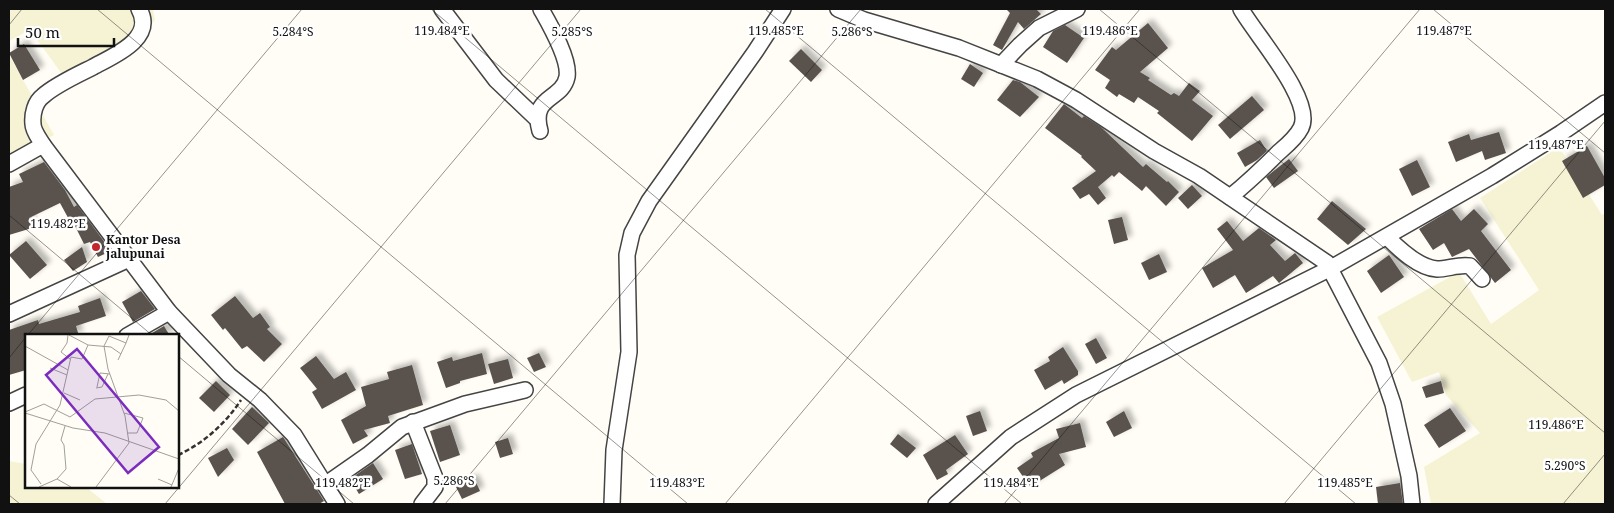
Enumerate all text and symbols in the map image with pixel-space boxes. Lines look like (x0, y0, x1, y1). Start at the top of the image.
scale bar (18, 15, 114, 47)
text: 50 m (25, 22, 60, 42)
text: 119.484°E (414, 22, 470, 39)
text: 119.485°E (748, 22, 804, 39)
text: 119.486°E (1082, 22, 1138, 39)
text: 119.487°E (1416, 22, 1472, 39)
text: 5.284°S (272, 23, 314, 40)
text: 5.285°S (551, 23, 593, 40)
text: 5.286°S (831, 23, 873, 40)
text: 119.487°E (1528, 136, 1584, 153)
text: 119.482°E (30, 215, 86, 232)
place label: Kantor Desa jalupunai (105, 231, 181, 262)
marker: Kantor Desa jalupunai (90, 241, 102, 253)
inset map (25, 334, 179, 488)
text: 119.486°E (1528, 416, 1584, 433)
text: 5.290°S (1544, 457, 1586, 474)
text: 5.286°S (433, 472, 475, 489)
text: 119.482°E (315, 474, 371, 491)
text: 119.483°E (649, 474, 705, 491)
text: 119.484°E (983, 474, 1039, 491)
text: 119.485°E (1317, 474, 1373, 491)

